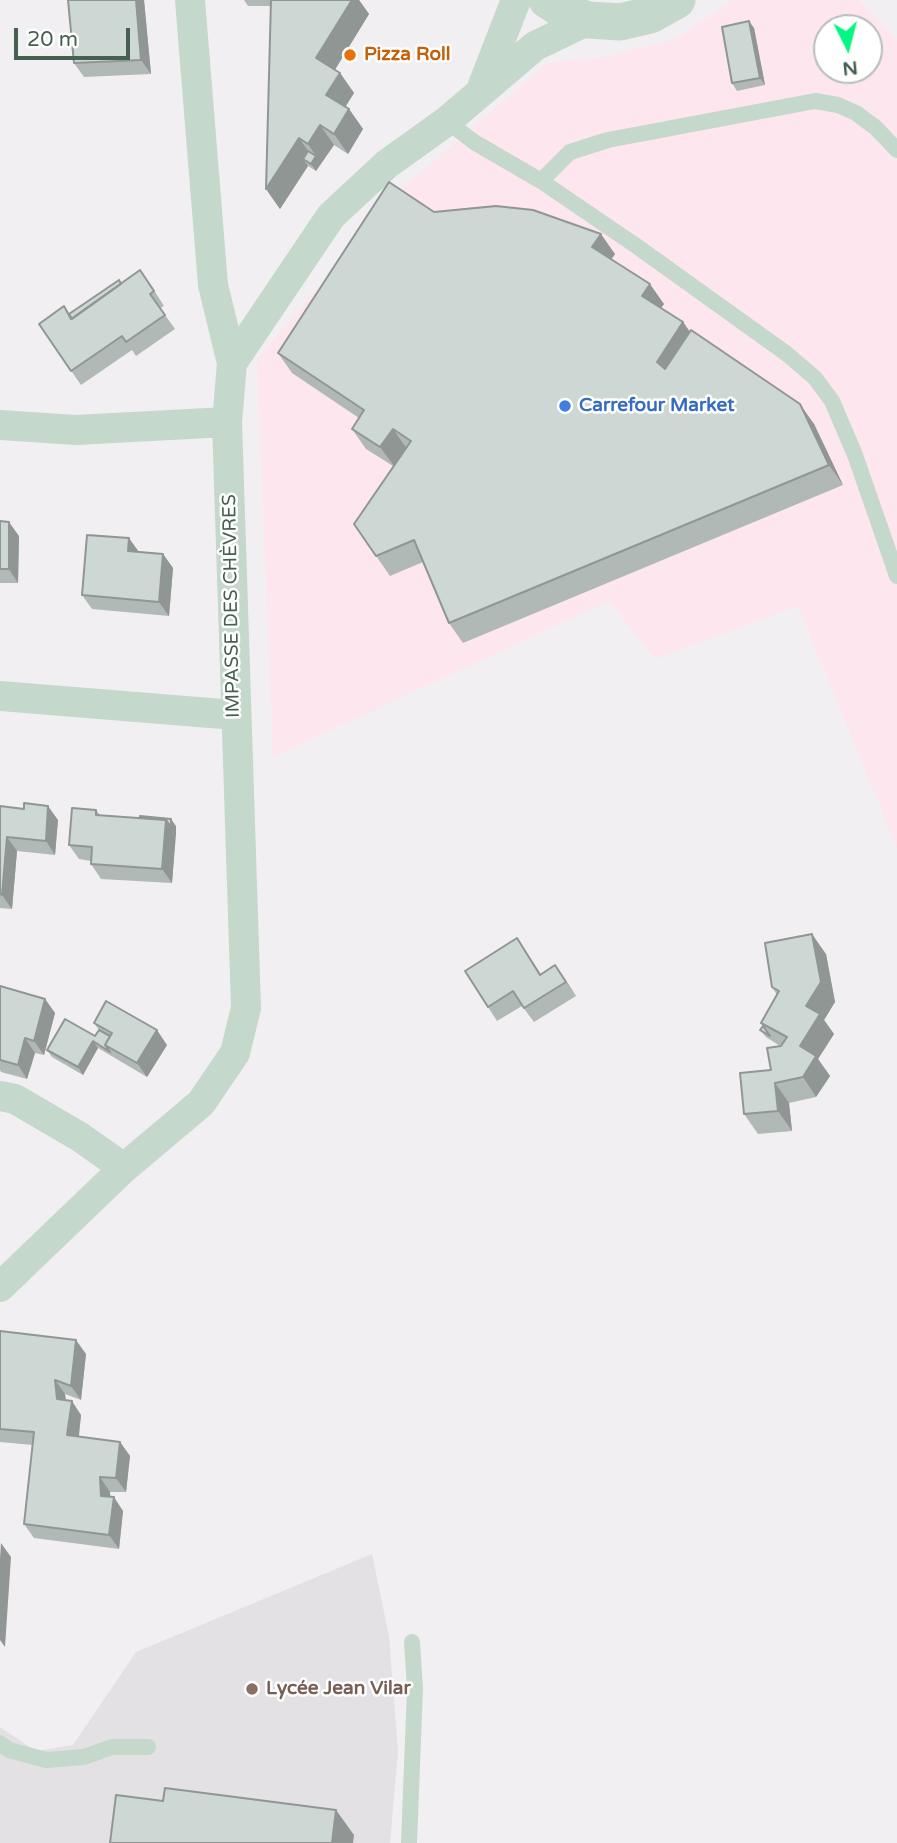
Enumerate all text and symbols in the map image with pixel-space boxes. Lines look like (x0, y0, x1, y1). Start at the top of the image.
scale bar (18, 14, 133, 58)
north arrow (813, 14, 883, 84)
text: 20 m (27, 27, 78, 52)
place label: Pizza Roll (364, 44, 450, 66)
marker: Pizza Roll (342, 47, 358, 63)
text: N (841, 56, 859, 80)
place label: Carrefour Market (579, 395, 734, 417)
marker: Carrefour Market (557, 398, 573, 414)
street label: IMPASSE DES CHÈVRES (219, 494, 245, 718)
place label: Lycée Jean Vilar (266, 1678, 411, 1700)
marker: Lycée Jean Vilar (244, 1681, 260, 1697)

